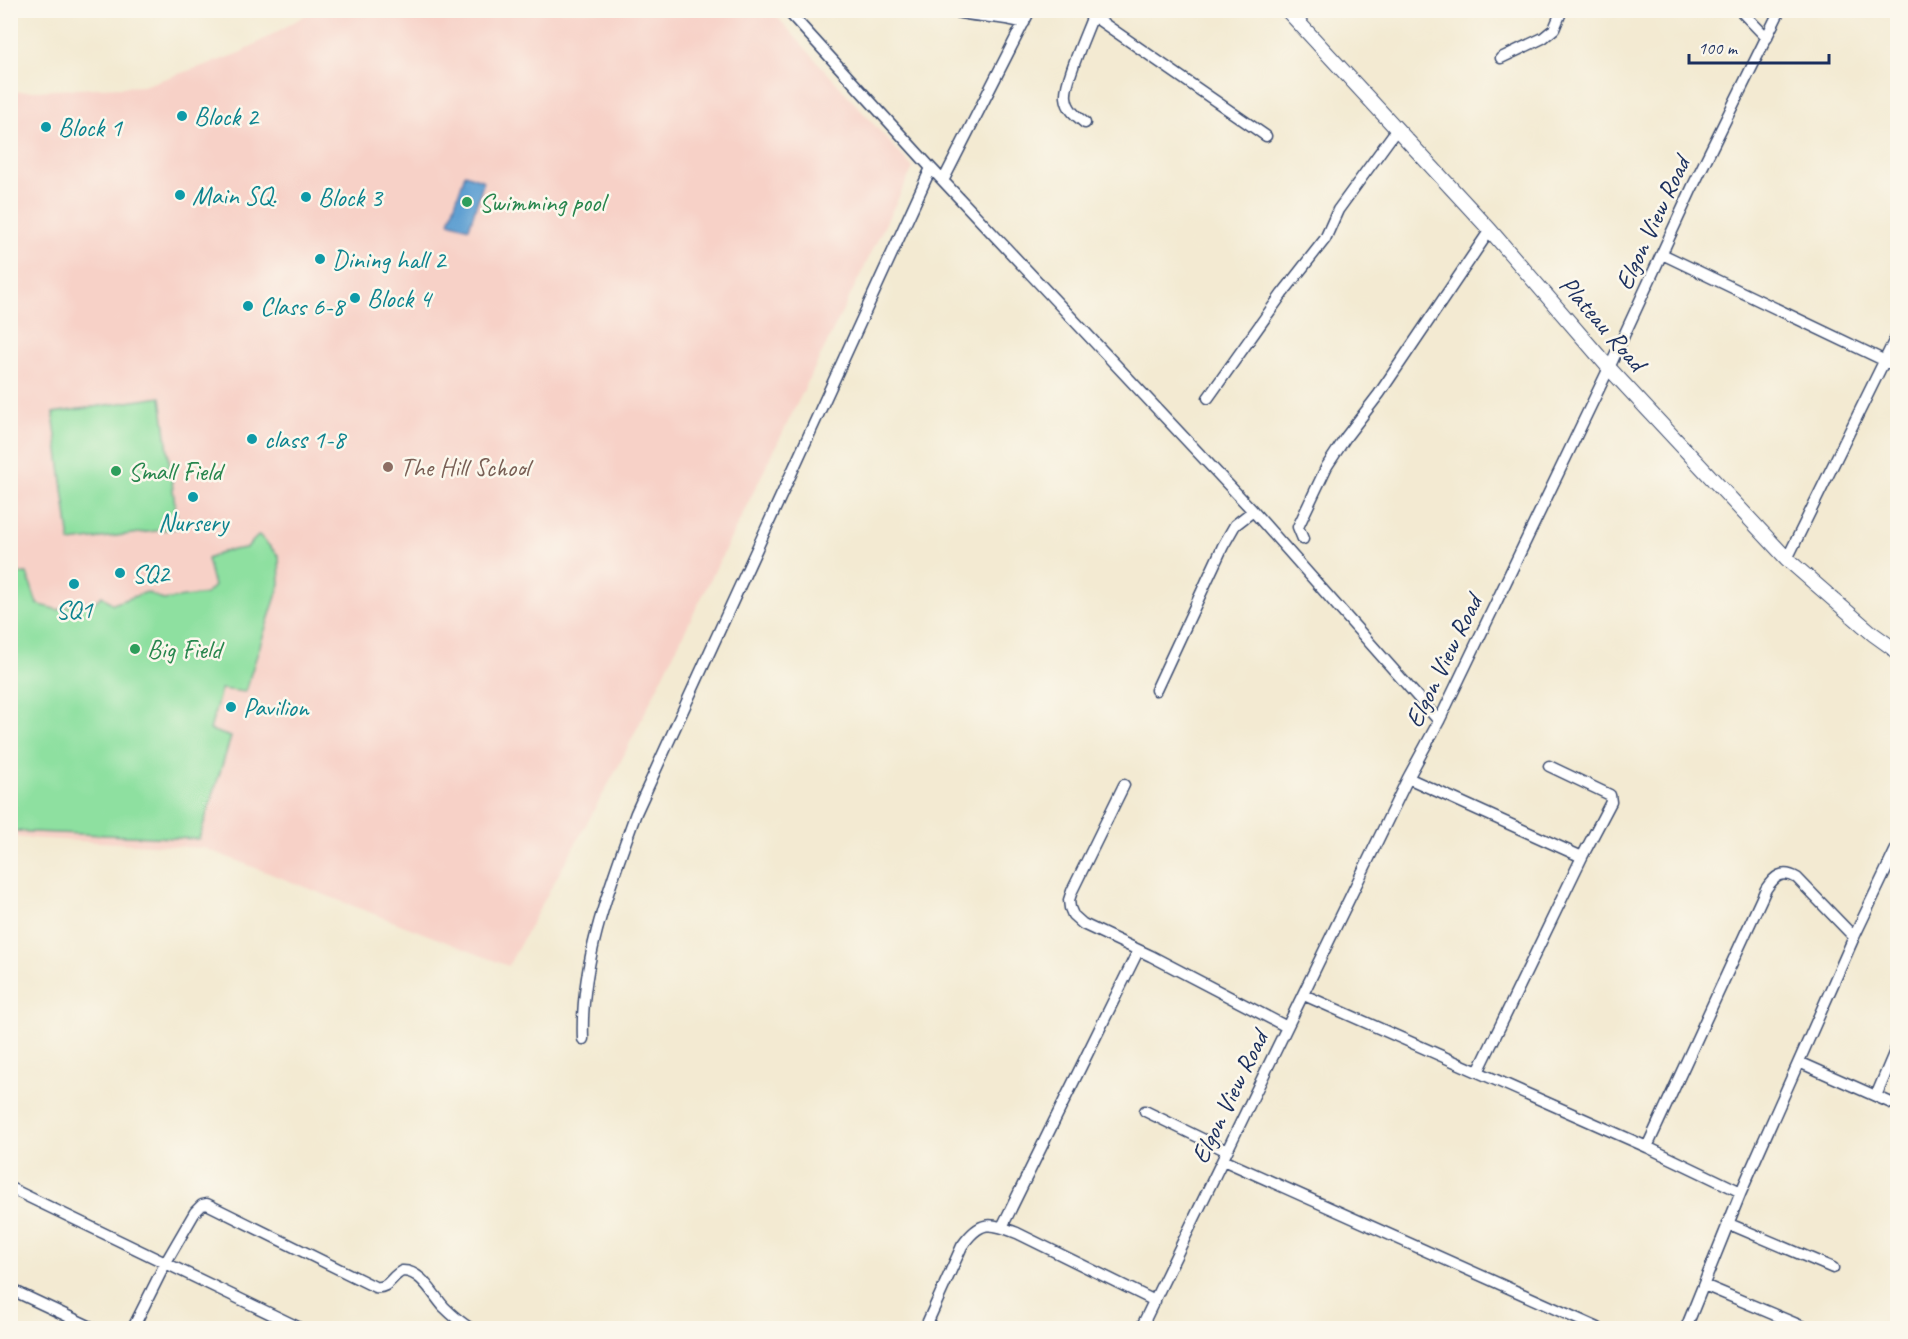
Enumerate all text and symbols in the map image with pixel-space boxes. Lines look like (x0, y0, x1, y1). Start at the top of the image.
scale bar (1689, 27, 1828, 65)
text: 100 m (1698, 37, 1739, 59)
place label: Block 2 (194, 100, 260, 133)
marker: Block 2 (175, 109, 189, 123)
place label: Block 1 (58, 111, 123, 144)
marker: Block 1 (39, 120, 53, 134)
street label: Elgon View Road (1607, 148, 1699, 295)
place label: Main SQ. (192, 179, 278, 212)
place label: Block 3 (318, 181, 384, 214)
place label: Swimming pool (479, 186, 609, 219)
marker: Main SQ. (173, 188, 187, 202)
marker: Block 3 (299, 190, 313, 204)
marker: Swimming pool (460, 195, 474, 209)
place label: Dining hall 2 (332, 243, 448, 276)
marker: Dining hall 2 (313, 252, 327, 266)
street label: Plateau Road (1552, 269, 1655, 381)
place label: Block 4 (367, 282, 433, 315)
place label: Class 6-8 (260, 290, 346, 323)
marker: Block 4 (348, 291, 362, 305)
marker: Class 6-8 (241, 299, 255, 313)
place label: class 1-8 (264, 423, 347, 456)
marker: class 1-8 (245, 432, 259, 446)
place label: The Hill School (400, 451, 534, 484)
place label: Small Field (128, 455, 225, 488)
marker: The Hill School (381, 460, 395, 474)
marker: Small Field (109, 464, 123, 478)
marker: Nursery (186, 490, 200, 504)
place label: Nursery (158, 506, 230, 539)
place label: SQ2 (132, 557, 171, 590)
marker: SQ2 (113, 566, 127, 580)
marker: SQ1 (67, 577, 81, 591)
street label: Elgon View Road (1397, 586, 1491, 733)
place label: SQ1 (55, 593, 94, 626)
place label: Big Field (147, 633, 225, 666)
marker: Big Field (128, 642, 142, 656)
place label: Pavilion (243, 691, 310, 724)
marker: Pavilion (224, 700, 238, 714)
street label: Elgon View Road (1183, 1022, 1277, 1169)

